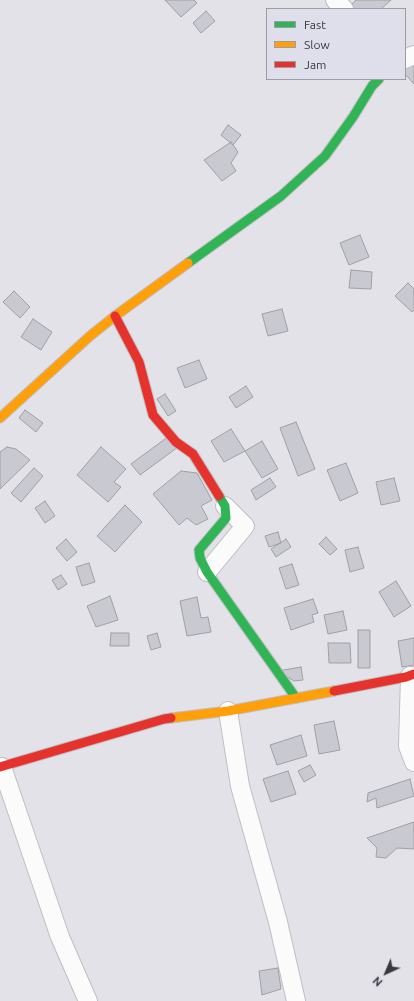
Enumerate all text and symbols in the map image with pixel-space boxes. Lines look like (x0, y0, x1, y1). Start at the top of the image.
legend (266, 8, 406, 80)
text: Fast (304, 18, 326, 31)
text: Slow (304, 38, 330, 51)
text: Jam (304, 58, 326, 71)
north arrow (366, 953, 406, 993)
text: N (371, 974, 385, 989)

